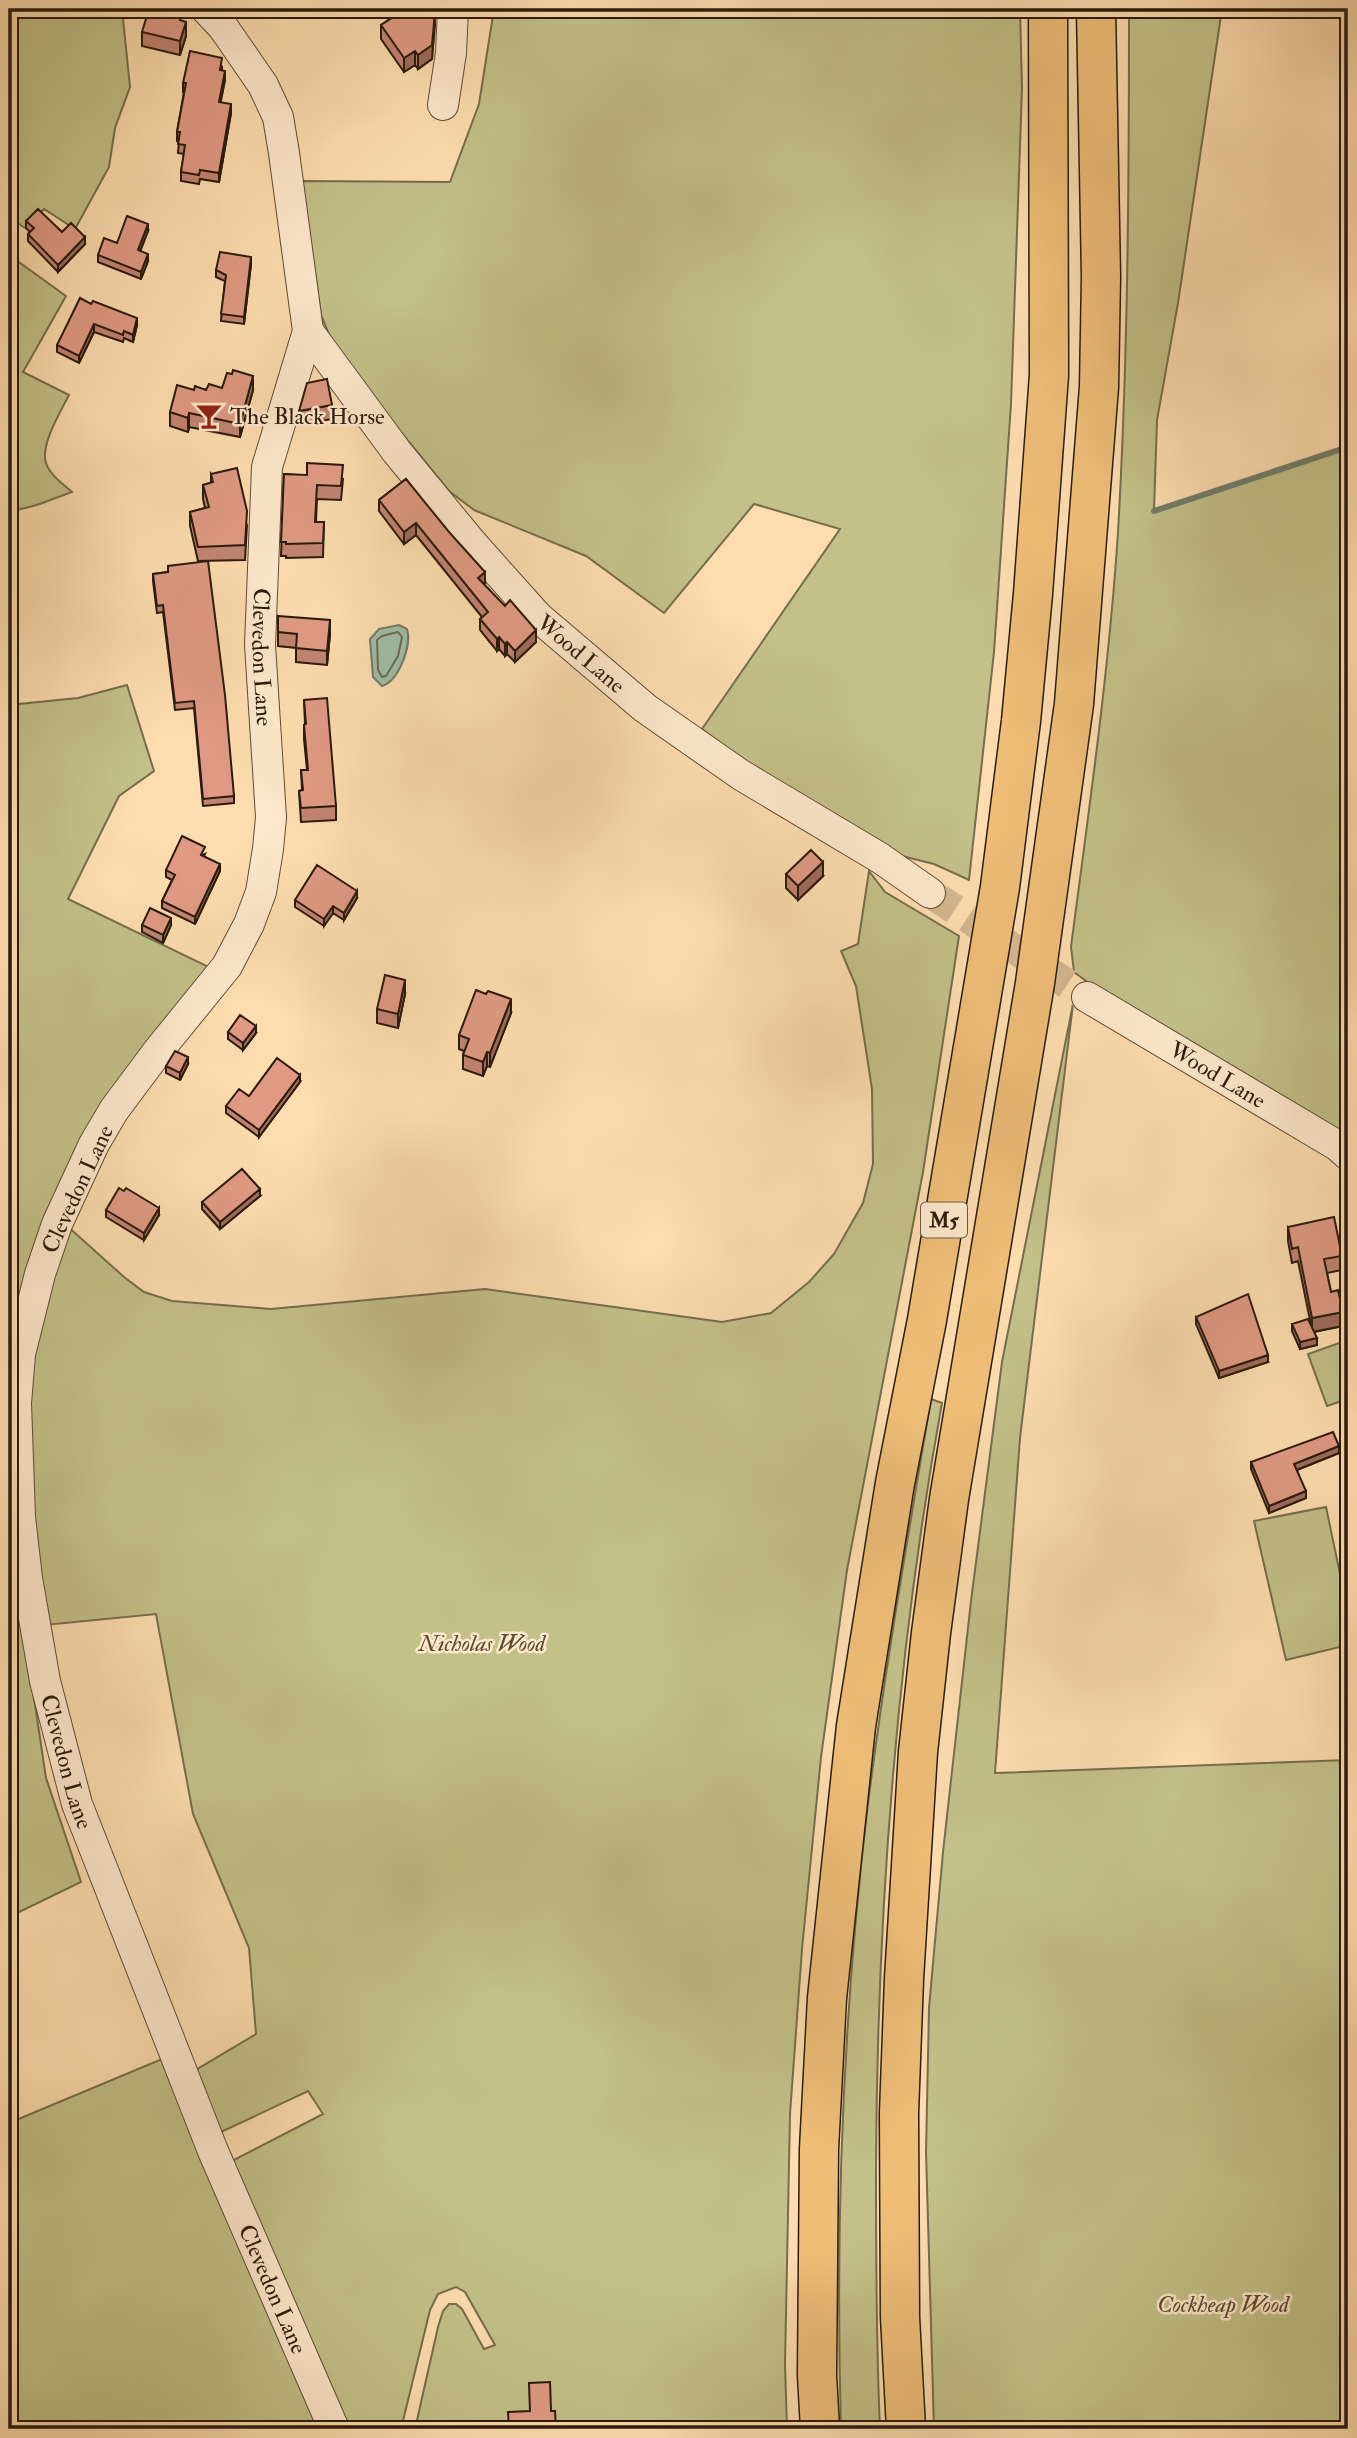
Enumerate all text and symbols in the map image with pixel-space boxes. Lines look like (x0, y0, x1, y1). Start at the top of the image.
bar icon: The Black Horse (194, 401, 224, 431)
place label: The Black Horse (230, 402, 385, 431)
street label: Clevedon Lane (245, 587, 279, 727)
street label: Wood Lane (530, 608, 631, 700)
street label: Wood Lane (1163, 1035, 1271, 1115)
street label: Clevedon Lane (35, 1120, 120, 1258)
road number: M5 (921, 1202, 967, 1238)
park label: Nicholas Wood (418, 1629, 546, 1658)
street label: Clevedon Lane (34, 1691, 99, 1834)
street label: Clevedon Lane (232, 2220, 314, 2359)
park label: Cockheap Wood (1157, 2290, 1290, 2319)

